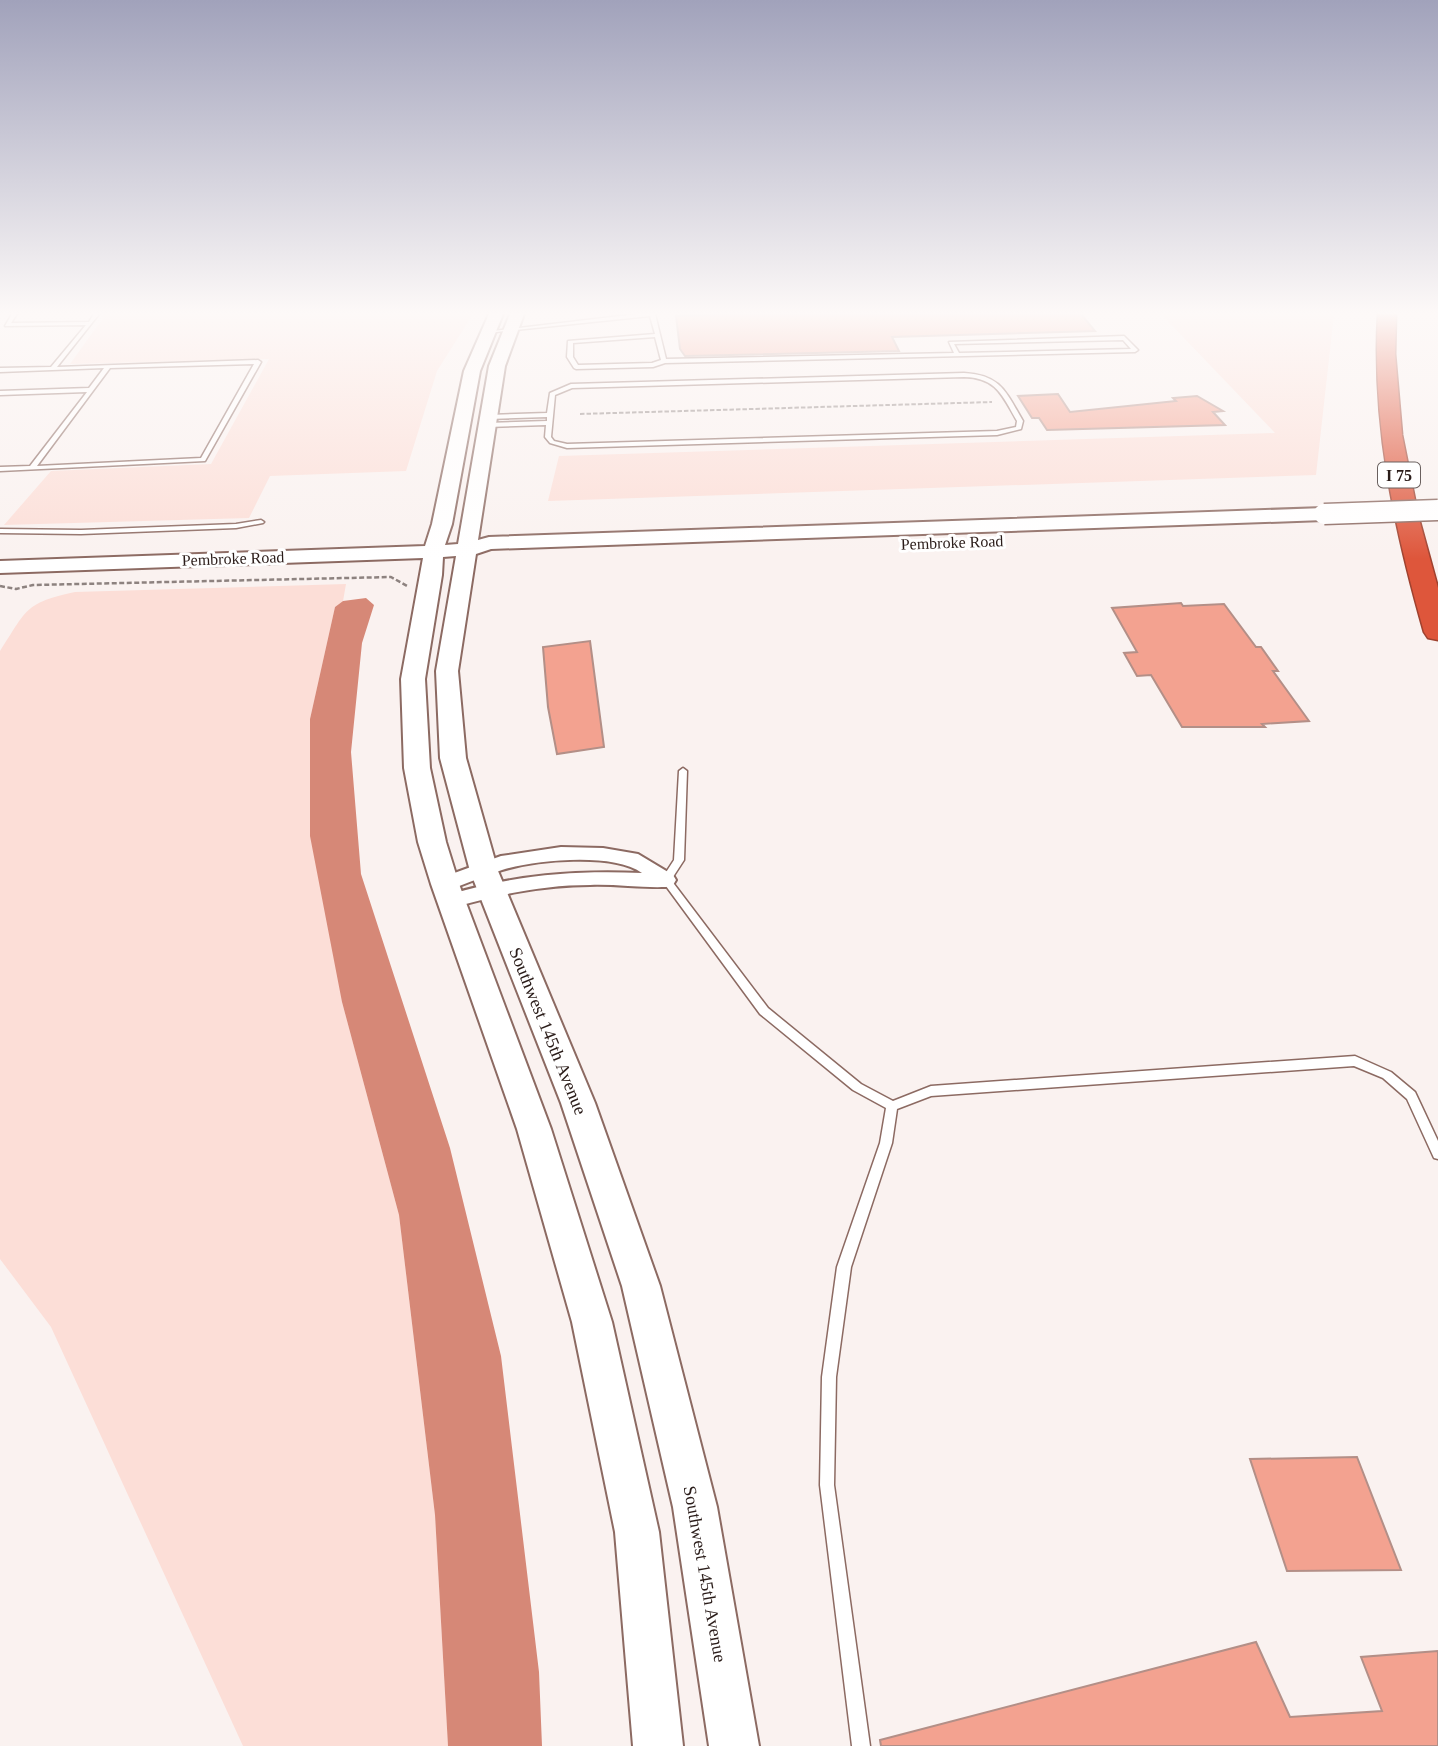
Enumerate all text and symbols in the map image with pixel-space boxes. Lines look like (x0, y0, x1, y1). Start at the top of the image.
road number: I 75 (1378, 462, 1420, 488)
street label: Pembroke Road (900, 532, 1004, 553)
street label: Pembroke Road (181, 548, 285, 569)
street label: Southwest 145th Avenue (505, 944, 591, 1118)
street label: Southwest 145th Avenue (680, 1484, 730, 1664)

